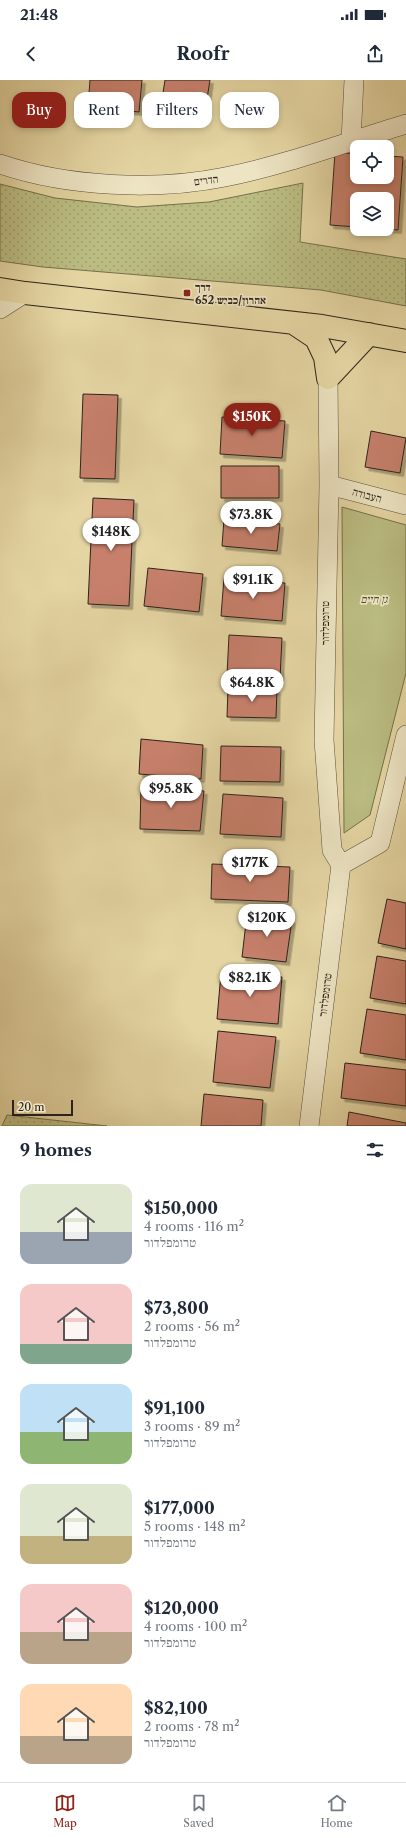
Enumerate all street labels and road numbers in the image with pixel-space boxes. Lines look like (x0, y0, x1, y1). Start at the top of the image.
street label: הדרים (193, 172, 219, 188)
street label: העבודה (351, 484, 384, 506)
street label: טרומפלדור (318, 601, 332, 645)
street label: טרומפלדור (315, 972, 335, 1018)

